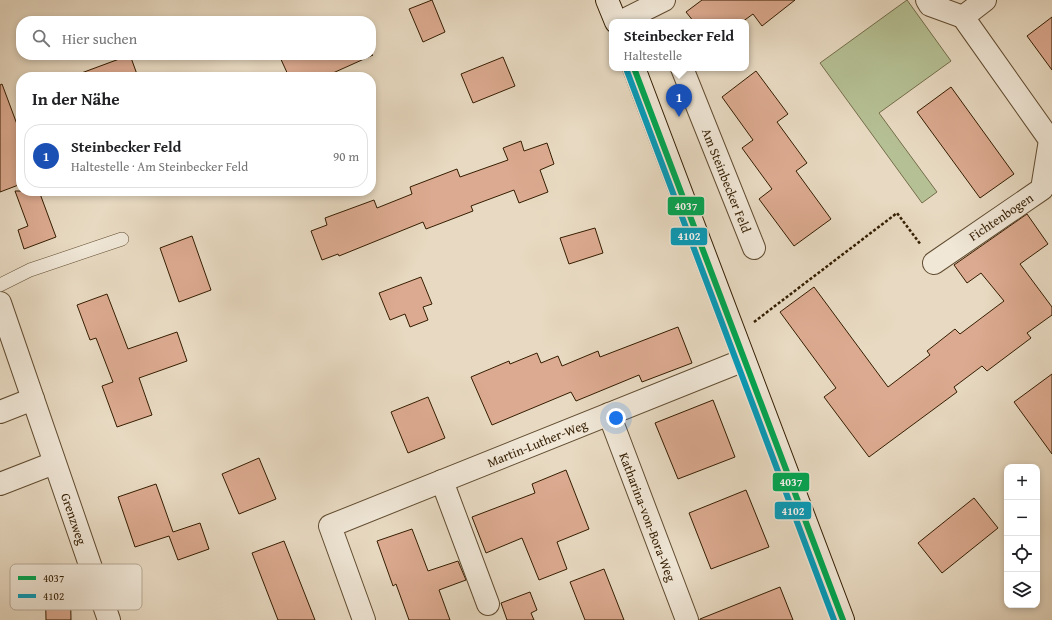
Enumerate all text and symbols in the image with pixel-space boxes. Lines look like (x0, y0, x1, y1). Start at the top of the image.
search box (16, 16, 376, 60)
popup (609, 19, 749, 71)
text: Steinbecker Feld (624, 25, 734, 46)
icon: search (30, 27, 52, 49)
text: Hier suchen (62, 28, 137, 49)
text: Haltestelle (624, 46, 682, 65)
pin: 1 (666, 84, 692, 117)
text: In der Nähe (32, 86, 120, 111)
street label: Am Steinbecker Feld (697, 125, 756, 235)
text: Steinbecker Feld (71, 136, 181, 157)
text: 1 (43, 147, 49, 166)
text: 90 m (333, 147, 359, 166)
text: Haltestelle · Am Steinbecker Feld (71, 157, 248, 176)
street label: Fichtenbogen (965, 188, 1038, 246)
line badge: 4037 (667, 196, 705, 216)
text: 4037 (675, 198, 698, 214)
line badge: 4102 (670, 227, 708, 246)
text: 4102 (678, 228, 701, 244)
your location (606, 408, 626, 428)
street label: Martin-Luther-Weg (484, 414, 591, 472)
street label: Katharina-von-Bora-Weg (615, 450, 681, 585)
map controls (1004, 464, 1040, 608)
button: + (1004, 464, 1040, 500)
line badge: 4037 (772, 472, 810, 492)
text: 4037 (780, 474, 803, 490)
street label: Grenzweg (56, 490, 92, 548)
button: − (1004, 500, 1040, 536)
line badge: 4102 (774, 501, 812, 520)
text: 4102 (782, 503, 805, 519)
button: locate (1004, 536, 1040, 572)
legend (10, 564, 142, 610)
text: 4037 (43, 570, 64, 586)
button: layers (1004, 572, 1040, 608)
text: 4102 (43, 588, 64, 604)

